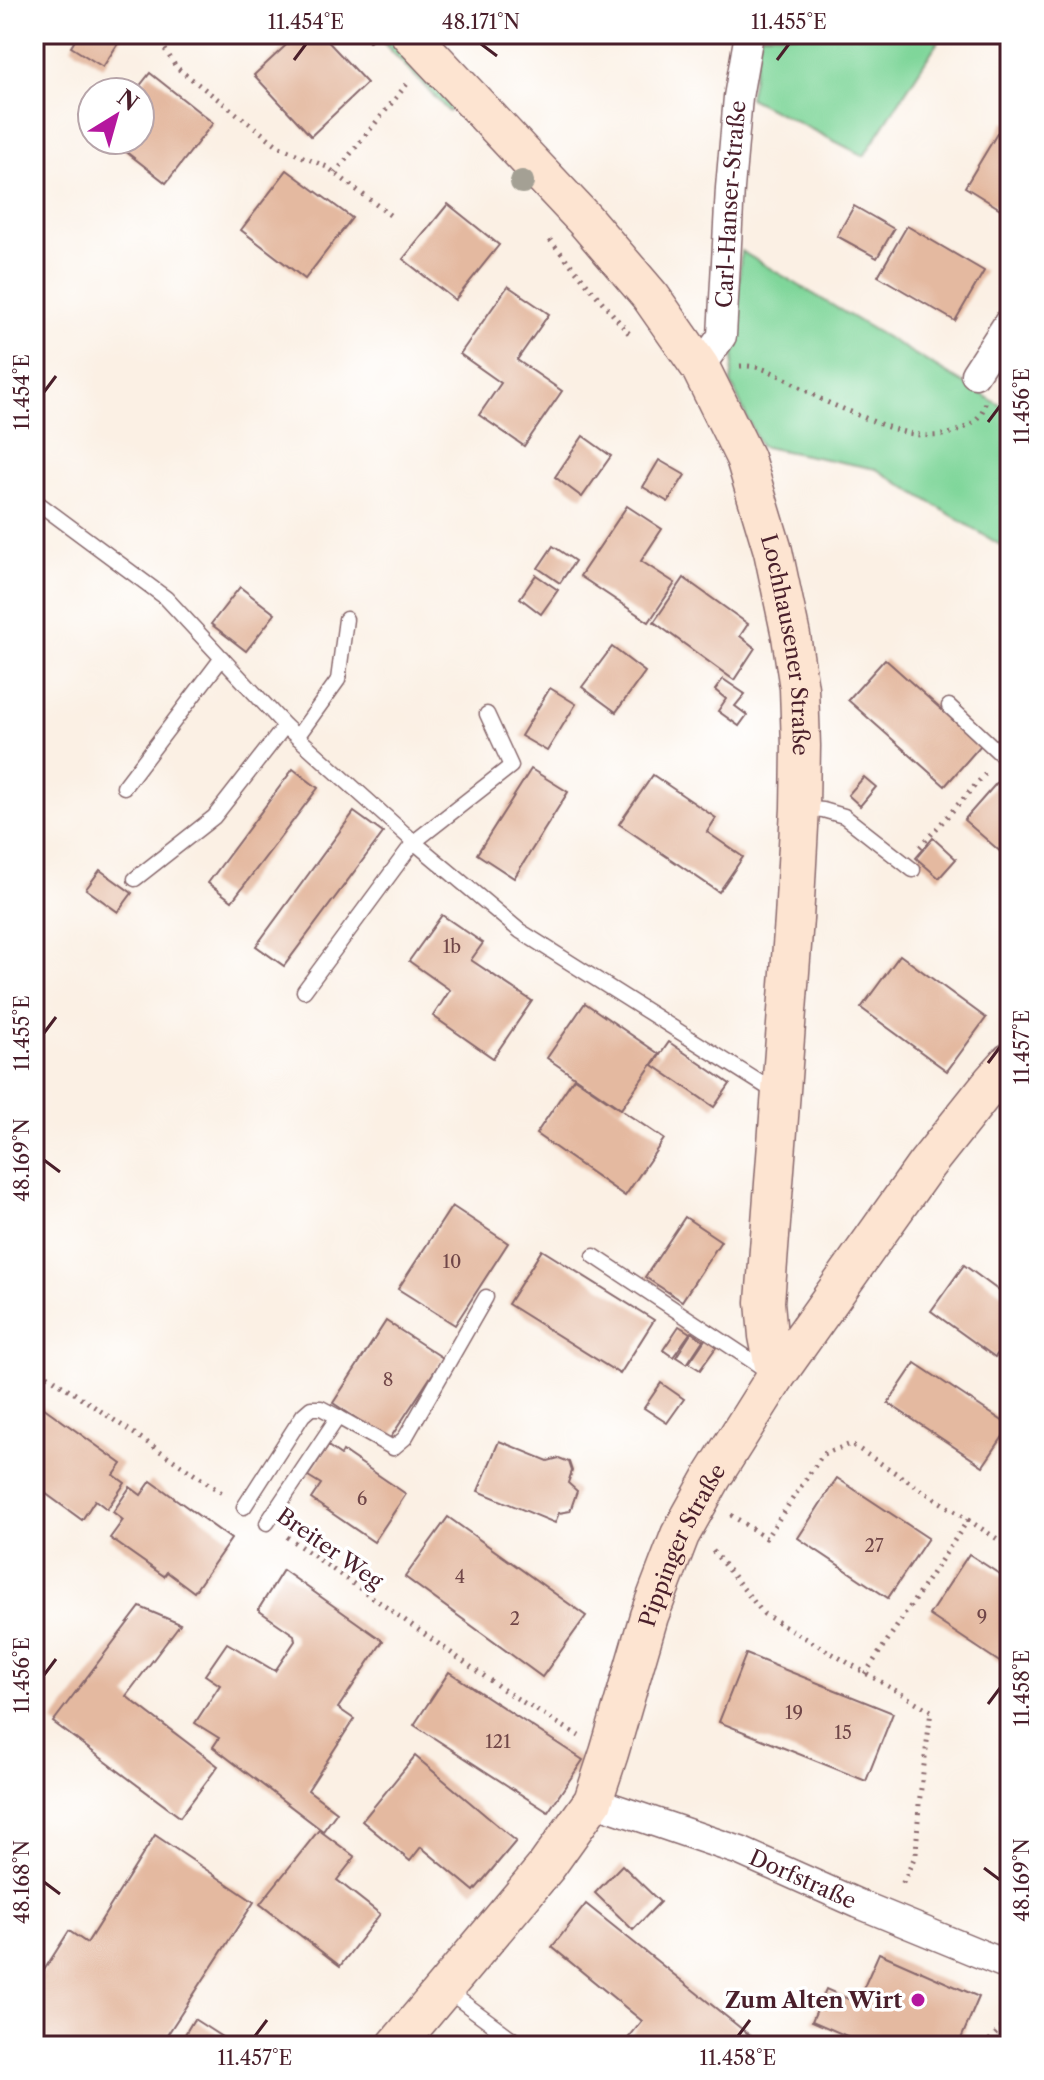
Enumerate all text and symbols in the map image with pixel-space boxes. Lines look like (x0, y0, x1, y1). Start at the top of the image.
text: 11.454°E (268, 10, 344, 34)
text: 48.171°N (442, 10, 520, 34)
text: 11.455°E (751, 10, 827, 34)
north arrow (76, 76, 156, 156)
text: N (112, 84, 143, 117)
street label: Carl-Hanser-Straße (711, 99, 752, 309)
text: 11.454°E (10, 354, 34, 430)
text: 11.456°E (1010, 368, 1034, 444)
street label: Lochhausener Straße (755, 531, 814, 756)
house number: 1b (443, 936, 461, 958)
text: 11.455°E (10, 995, 34, 1071)
text: 11.457°E (1010, 1010, 1034, 1084)
text: 48.169°N (10, 1118, 34, 1202)
house number: 10 (443, 1251, 461, 1273)
house number: 8 (383, 1369, 393, 1391)
street label: Pippinger Straße (634, 1459, 731, 1630)
house number: 6 (357, 1488, 367, 1510)
street label: Breiter Weg (271, 1502, 388, 1595)
house number: 27 (864, 1535, 884, 1557)
house number: 4 (455, 1566, 465, 1588)
house number: 9 (977, 1606, 987, 1628)
house number: 2 (510, 1608, 520, 1630)
text: 11.456°E (10, 1637, 34, 1713)
text: 11.458°E (1010, 1650, 1034, 1726)
house number: 19 (785, 1702, 803, 1724)
house number: 15 (834, 1722, 852, 1744)
house number: 121 (485, 1731, 511, 1753)
text: 48.169°N (1010, 1838, 1034, 1922)
text: 48.168°N (10, 1840, 34, 1924)
street label: Dorfstraße (745, 1844, 860, 1915)
place label: Zum Alten Wirt (725, 1987, 902, 2014)
marker: Zum Alten Wirt (909, 1991, 927, 2009)
text: 11.457°E (218, 2046, 292, 2070)
text: 11.458°E (700, 2046, 776, 2070)

